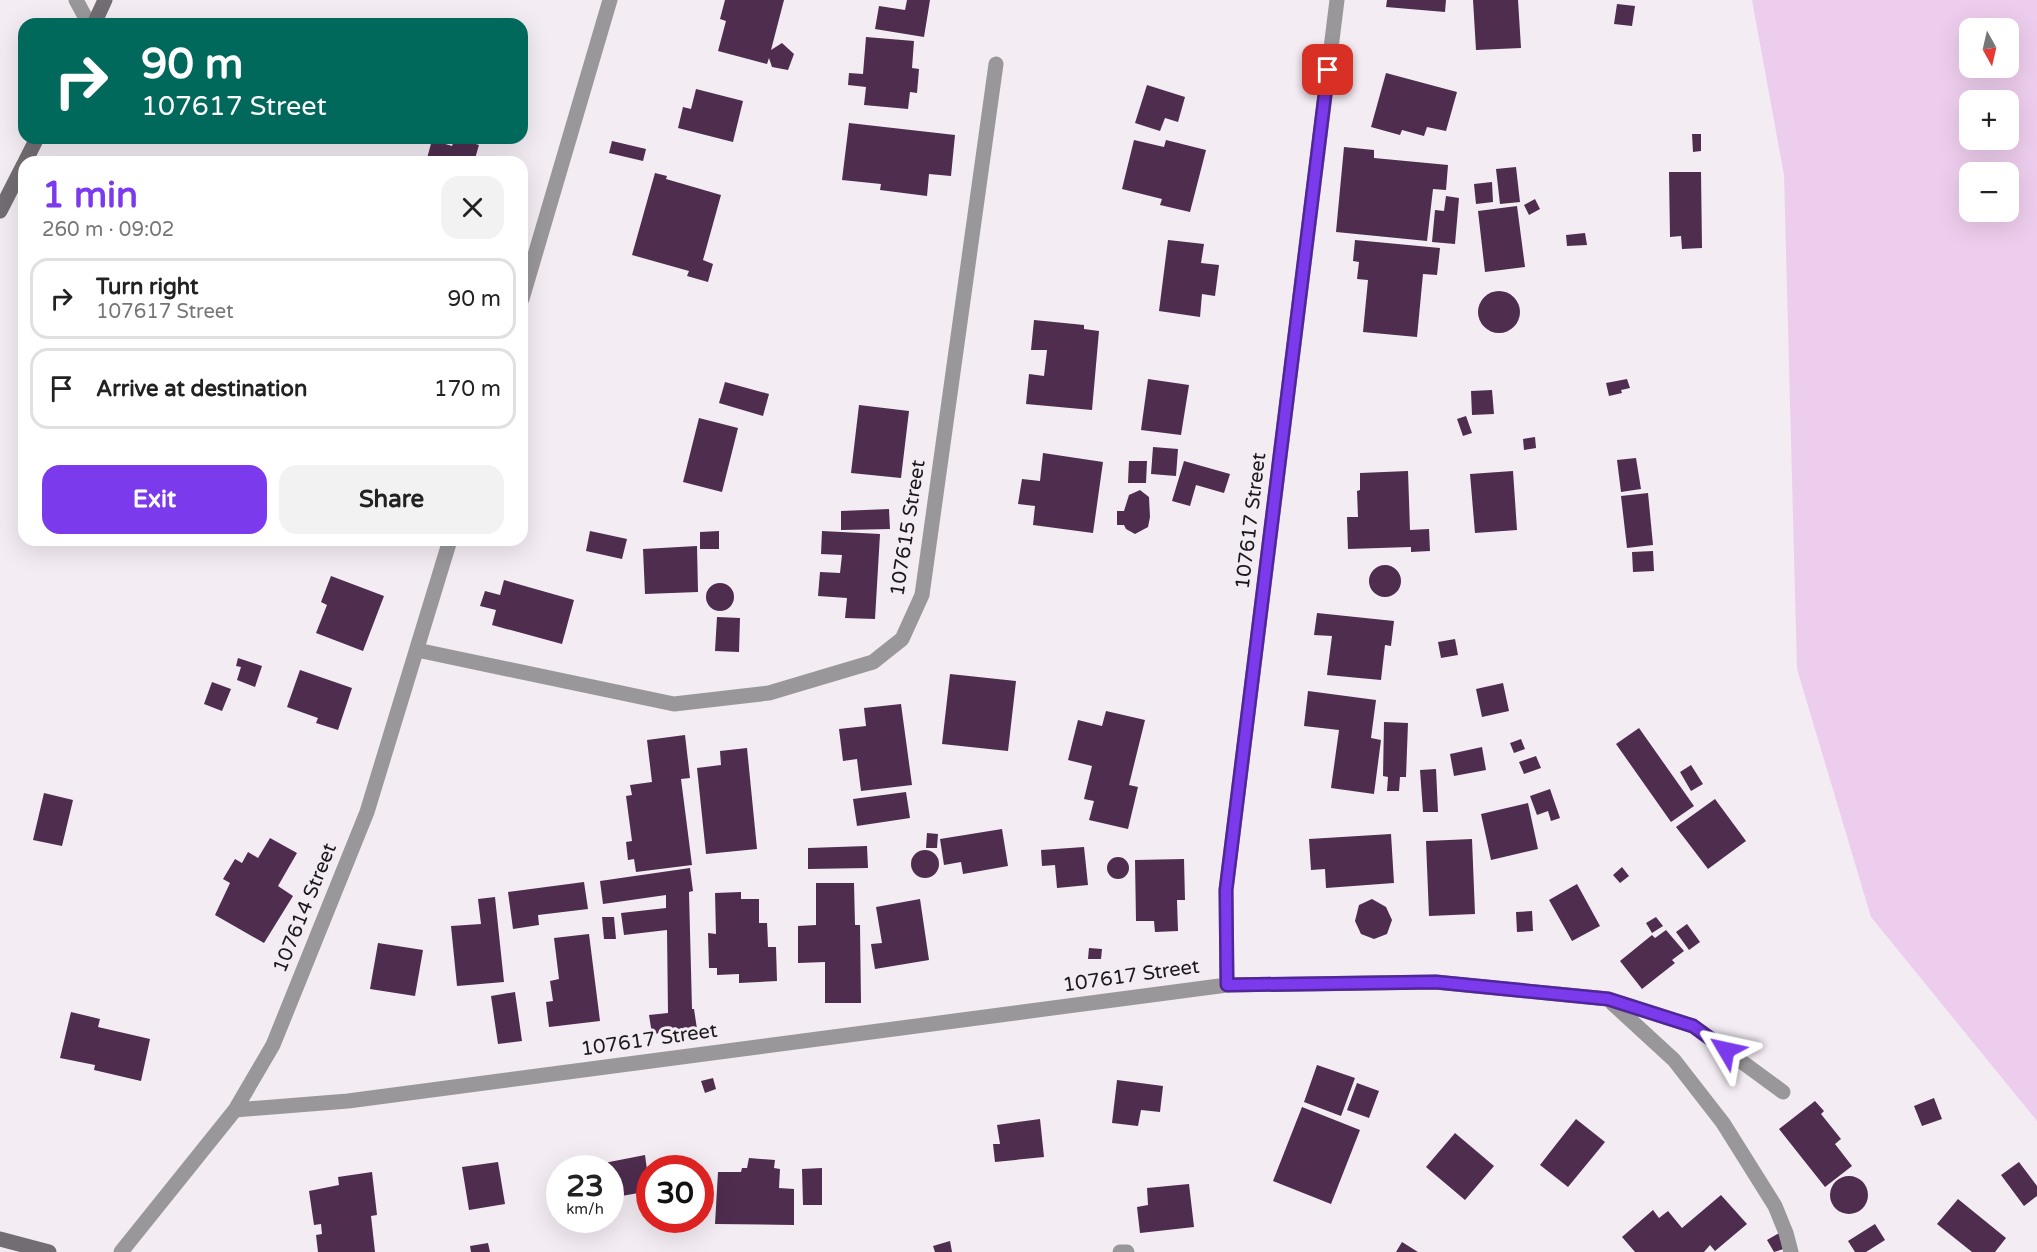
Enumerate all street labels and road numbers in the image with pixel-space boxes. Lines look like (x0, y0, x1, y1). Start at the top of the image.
street label: 107617 Street (1231, 451, 1271, 591)
street label: 107615 Street (885, 458, 931, 598)
street label: 107614 Street (268, 839, 342, 976)
street label: 107617 Street (1061, 954, 1201, 997)
street label: 107617 Street (579, 1018, 719, 1061)

